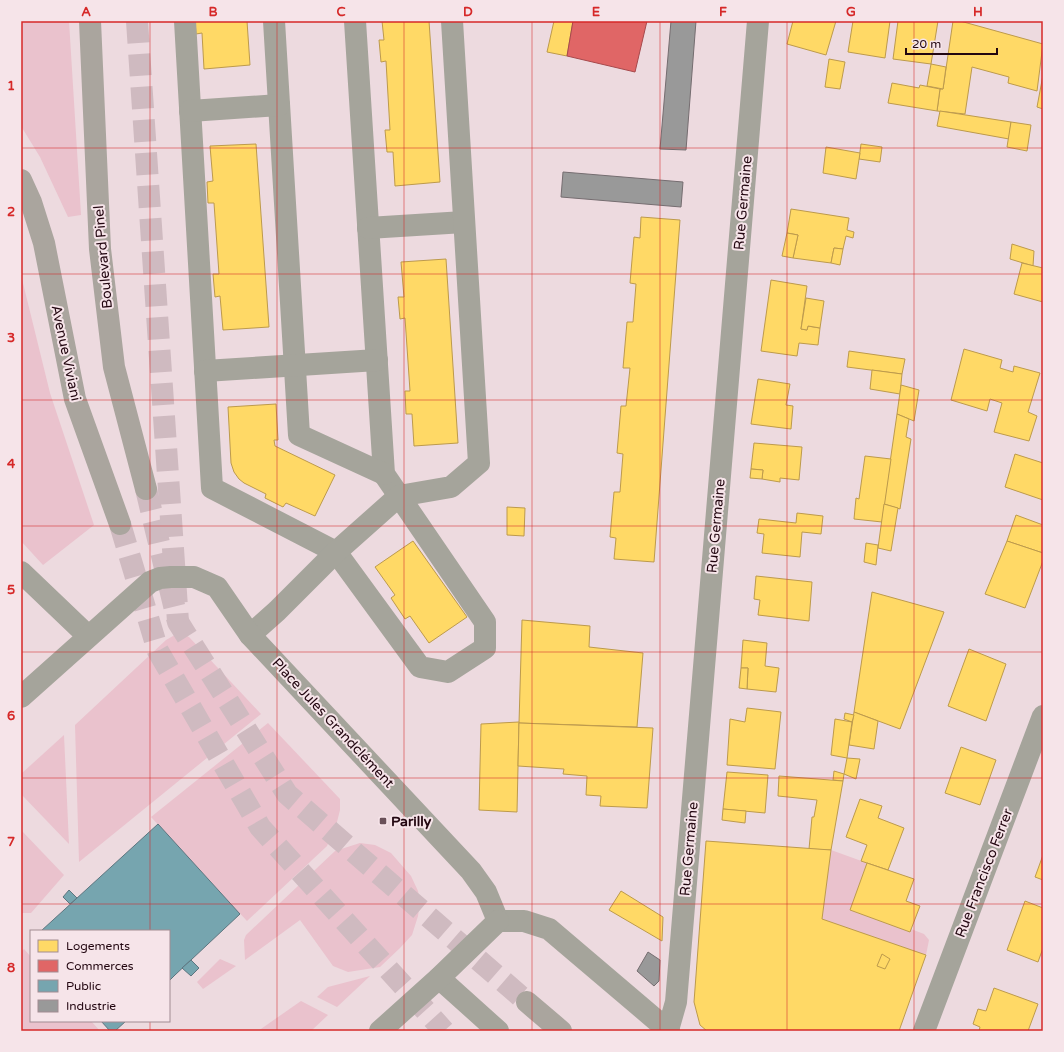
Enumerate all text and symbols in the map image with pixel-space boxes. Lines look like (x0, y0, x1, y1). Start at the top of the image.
text: A (81, 4, 91, 20)
text: B (208, 4, 218, 20)
text: C (336, 4, 346, 20)
text: D (463, 4, 473, 20)
text: E (592, 4, 600, 20)
text: F (719, 4, 727, 20)
text: G (846, 4, 856, 20)
text: H (973, 4, 983, 20)
scale bar (906, 30, 997, 56)
text: 20 m (912, 37, 941, 51)
text: 1 (7, 78, 15, 94)
street label: Rue Germaine (730, 155, 756, 251)
text: 2 (7, 204, 15, 220)
street label: Boulevard Pinel (90, 205, 116, 309)
street label: Avenue Viviani (48, 304, 84, 402)
text: 3 (7, 330, 15, 346)
text: 4 (7, 456, 16, 472)
street label: Rue Germaine (703, 478, 729, 574)
text: 5 (7, 582, 15, 598)
street label: Place Jules Grandclément (268, 655, 398, 792)
text: 6 (7, 708, 15, 724)
street label: Rue Germaine (676, 801, 702, 897)
street label: Rue Francisco Ferrer (952, 805, 1017, 940)
place label: Parilly (391, 813, 432, 830)
marker: Parilly (378, 816, 388, 826)
text: 7 (7, 834, 15, 850)
legend (30, 930, 170, 1022)
text: Logements (66, 939, 130, 953)
text: Commerces (66, 959, 134, 973)
text: 8 (7, 960, 15, 976)
text: Public (66, 979, 101, 993)
text: Industrie (66, 999, 116, 1013)

